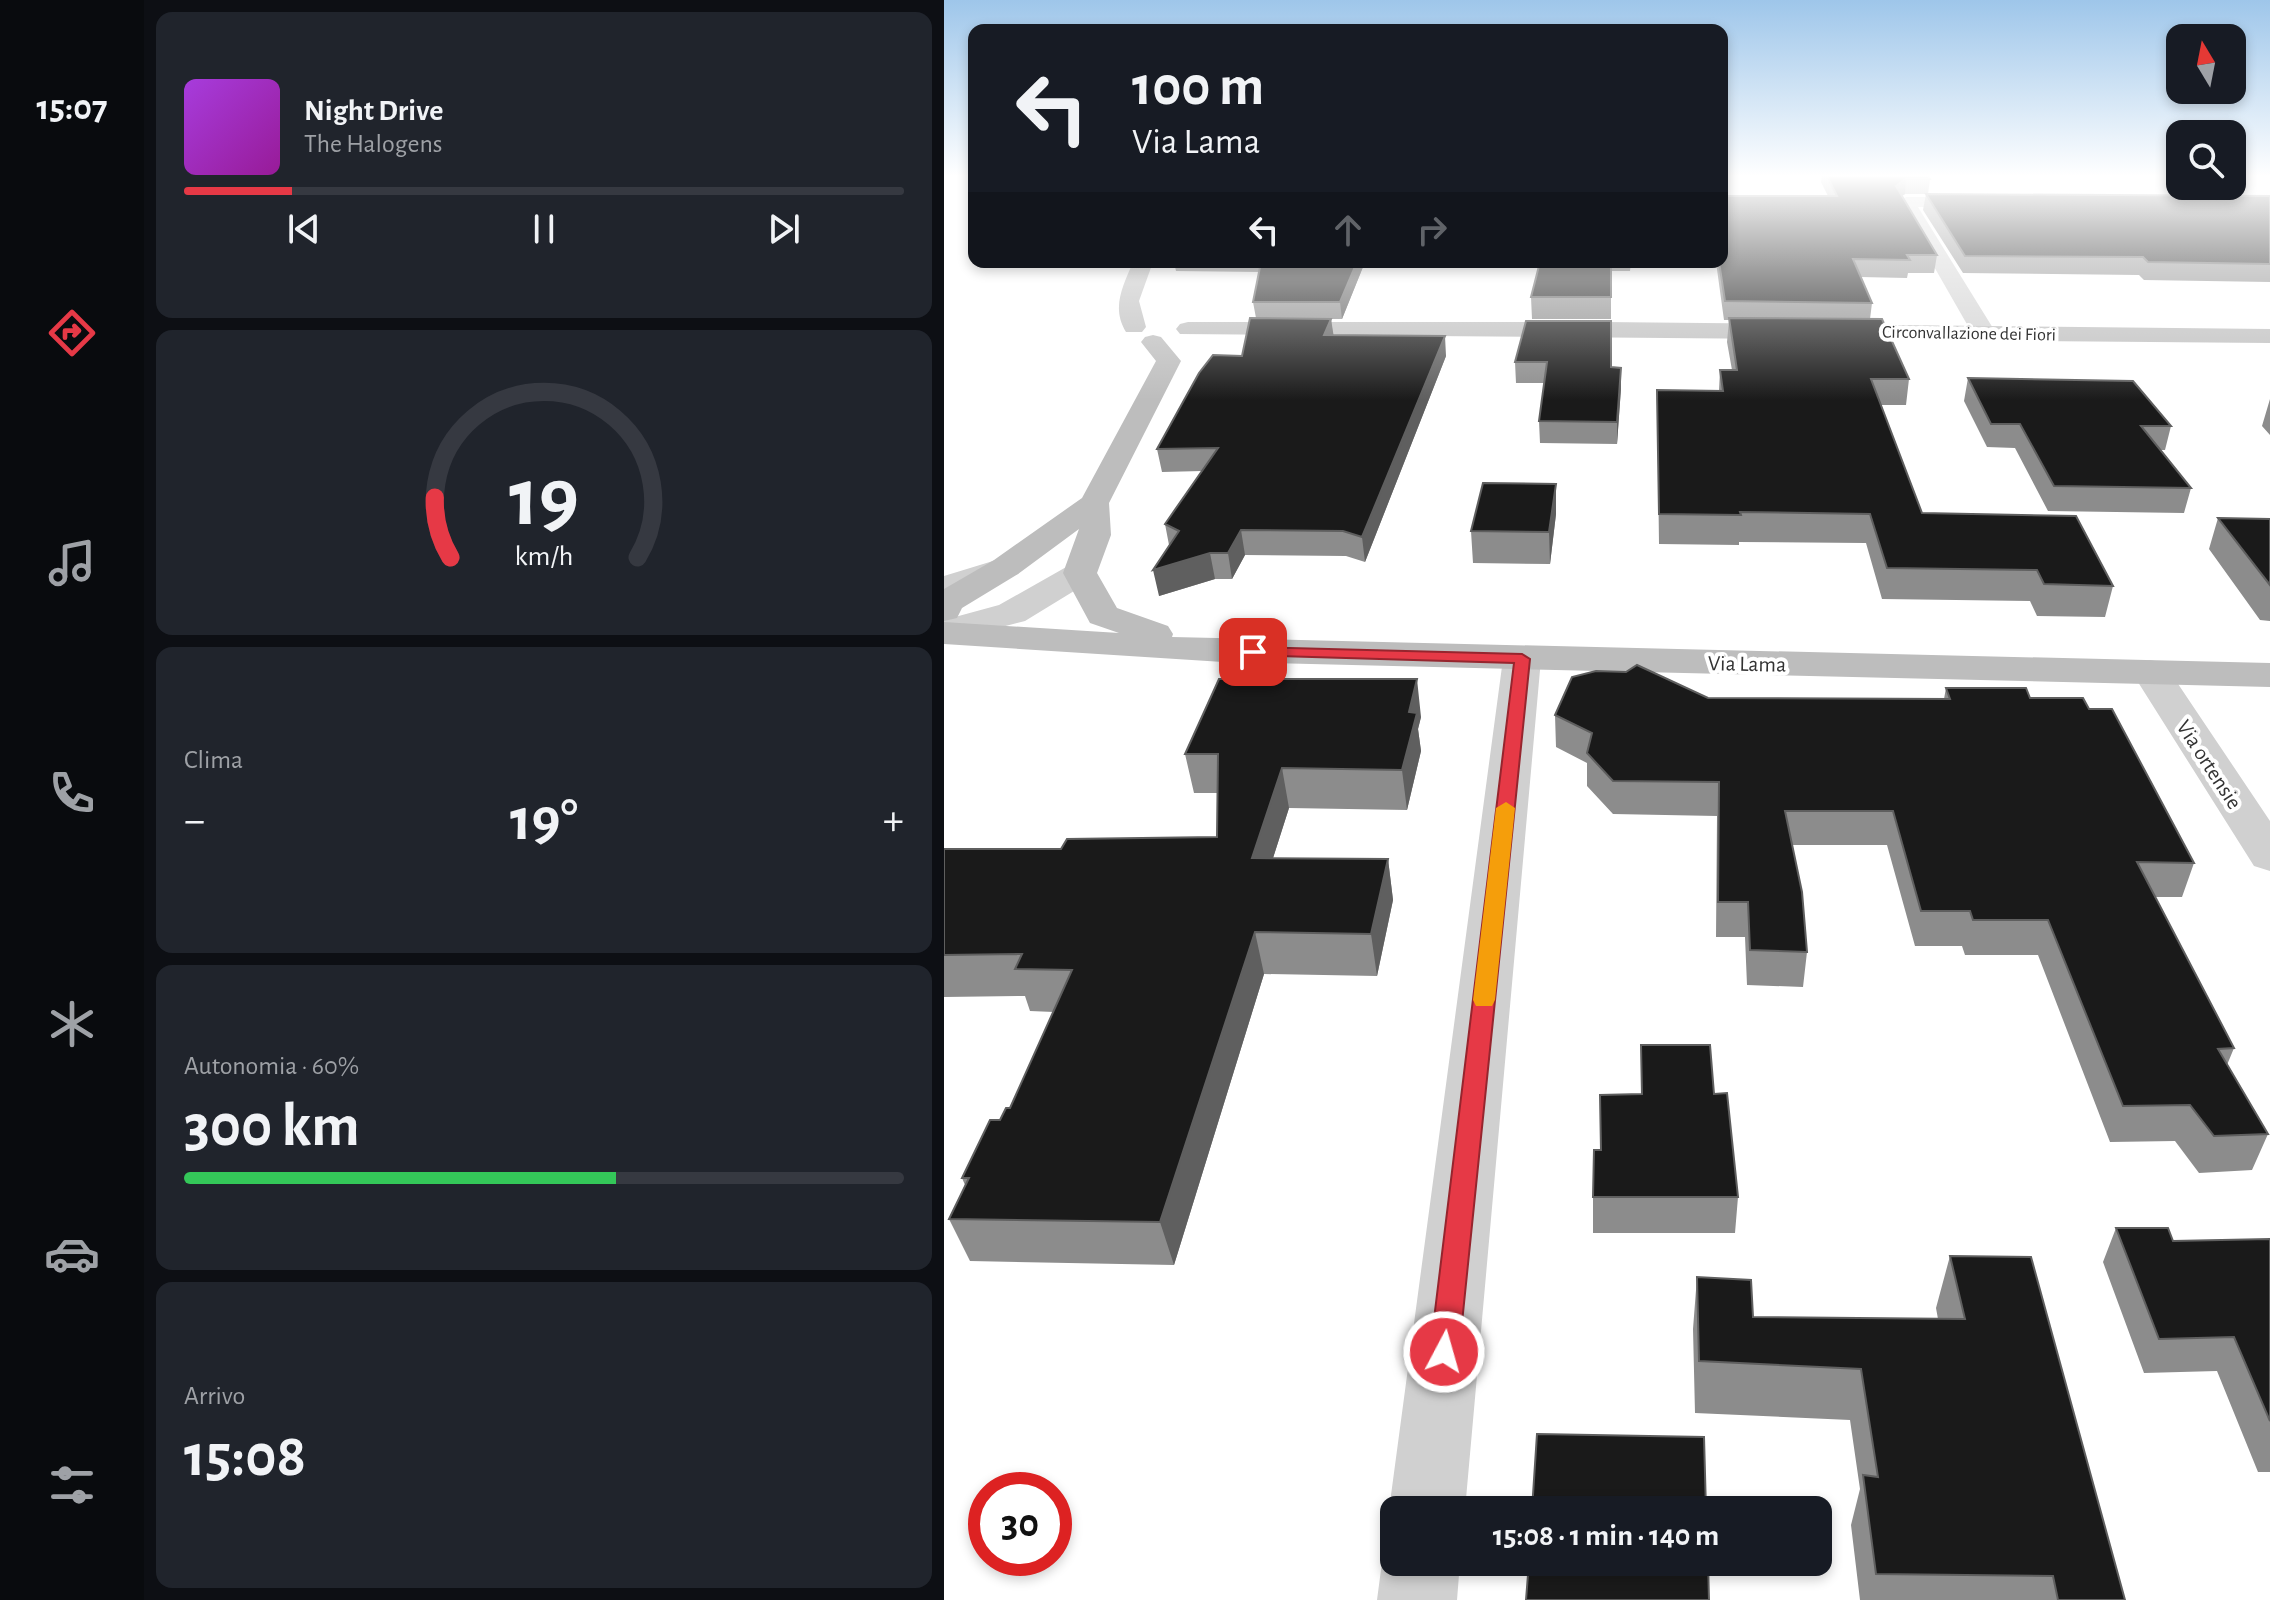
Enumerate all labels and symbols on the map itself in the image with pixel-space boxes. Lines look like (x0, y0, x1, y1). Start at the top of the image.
north arrow (2166, 24, 2246, 104)
street label: Circonvallazione dei Fiori (1882, 323, 2056, 345)
pin (1219, 618, 1287, 686)
street label: Via Lama (1708, 652, 1786, 676)
street label: Via ortensie (2172, 716, 2246, 813)
position arrow (1402, 1310, 1486, 1394)
speed limit sign: 30 (968, 1472, 1072, 1576)

